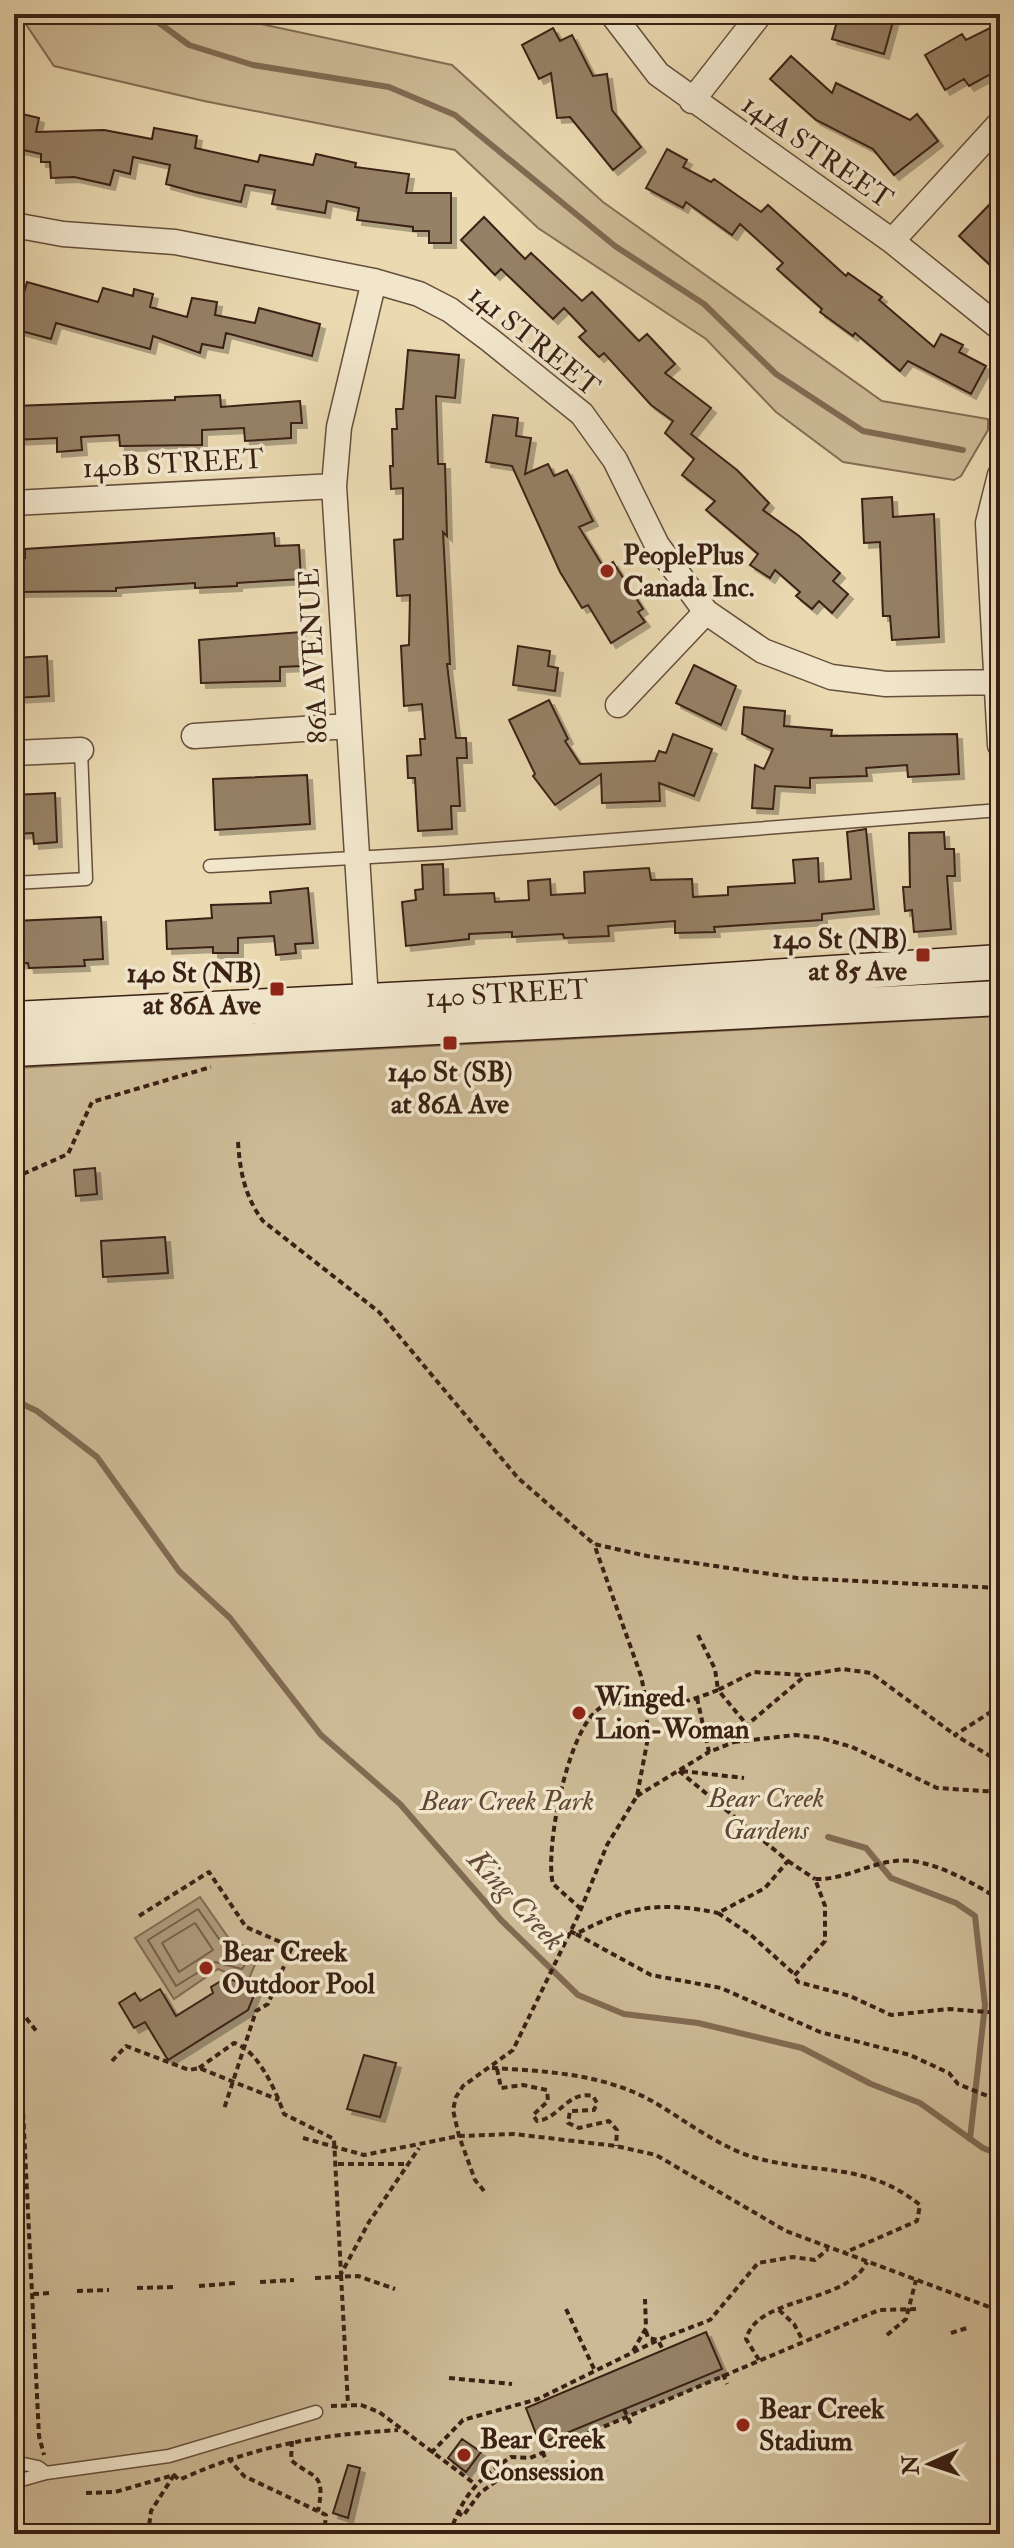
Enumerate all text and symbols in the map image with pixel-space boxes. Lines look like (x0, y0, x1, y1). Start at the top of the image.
street label: 141A STREET (735, 87, 899, 217)
street label: 141 STREET (461, 278, 607, 405)
street label: 140B STREET (82, 442, 265, 486)
place label: PeoplePlus Canada Inc. (623, 538, 754, 605)
marker: PeoplePlus Canada Inc. (598, 562, 616, 580)
street label: 86A AVENUE (292, 567, 336, 745)
place label: 140 St (NB) at 85 Ave (772, 922, 907, 989)
marker: 140 St (NB) at 85 Ave (914, 946, 932, 964)
place label: 140 St (NB) at 86A Ave (126, 956, 261, 1023)
street label: 140 STREET (425, 972, 589, 1016)
marker: 140 St (NB) at 86A Ave (268, 980, 286, 998)
marker: 140 St (SB) at 86A Ave (441, 1034, 459, 1052)
place label: 140 St (SB) at 86A Ave (387, 1055, 513, 1122)
place label: Winged Lion-Woman (594, 1680, 750, 1747)
marker: Winged Lion-Woman (570, 1704, 588, 1722)
park label: Bear Creek Gardens (706, 1781, 824, 1848)
park label: Bear Creek Park (418, 1784, 594, 1819)
water label: King Creek (458, 1840, 572, 1958)
place label: Bear Creek Outdoor Pool (222, 1935, 376, 2002)
marker: Bear Creek Outdoor Pool (197, 1959, 215, 1977)
place label: Bear Creek Stadium (759, 2392, 885, 2459)
marker: Bear Creek Stadium (734, 2416, 752, 2434)
place label: Bear Creek Consession (480, 2422, 606, 2489)
north arrow (890, 2424, 970, 2504)
marker: Bear Creek Consession (455, 2446, 473, 2464)
text: N (897, 2454, 926, 2477)

